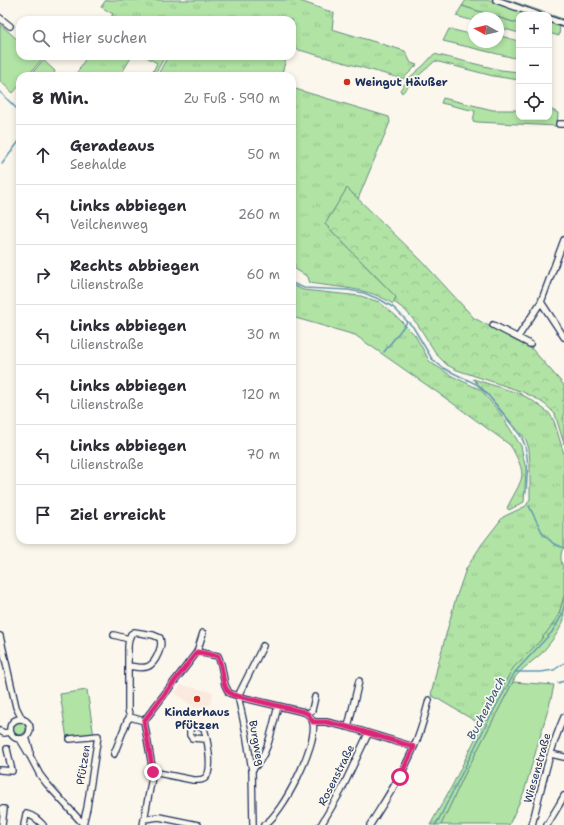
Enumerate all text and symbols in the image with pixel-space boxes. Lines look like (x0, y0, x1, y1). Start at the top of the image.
north arrow (468, 12, 504, 48)
map controls (516, 12, 552, 120)
button: + (516, 12, 552, 48)
search box (16, 16, 296, 60)
icon: search (30, 27, 52, 49)
text: Hier suchen (62, 28, 147, 48)
button: − (516, 48, 552, 84)
place label: Weingut Häußer (355, 75, 448, 90)
marker: Weingut Häußer (342, 77, 352, 87)
button: locate (516, 84, 552, 120)
text: 8 Min. (32, 87, 89, 109)
text: Zu Fuß · 590 m (184, 90, 280, 107)
text: Geradeaus (70, 136, 155, 156)
icon: ahead (32, 144, 54, 166)
text: 50 m (247, 146, 280, 163)
text: Seehalde (70, 156, 127, 173)
text: Links abbiegen (70, 196, 186, 216)
icon: left (32, 204, 54, 226)
text: 260 m (238, 206, 280, 223)
text: Veilchenweg (70, 216, 148, 233)
text: Rechts abbiegen (70, 256, 199, 276)
icon: right (32, 264, 54, 286)
text: 60 m (247, 266, 280, 283)
text: Lilienstraße (70, 276, 144, 293)
text: Links abbiegen (70, 316, 186, 336)
icon: left (32, 324, 54, 346)
text: 30 m (246, 326, 280, 343)
text: Lilienstraße (70, 336, 144, 353)
text: Links abbiegen (70, 376, 186, 396)
icon: left (32, 384, 54, 406)
text: 120 m (242, 386, 280, 403)
text: Lilienstraße (70, 396, 144, 413)
text: Links abbiegen (70, 436, 186, 456)
icon: left (32, 444, 54, 466)
text: 70 m (246, 446, 280, 463)
text: Lilienstraße (70, 456, 144, 473)
icon: arrive (32, 504, 54, 526)
text: Ziel erreicht (70, 505, 166, 525)
water label: Buchenbach (463, 673, 509, 743)
marker: Kinderhaus Pfützen (192, 694, 202, 704)
place label: Kinderhaus Pfützen (165, 705, 230, 733)
street label: Burgweg (245, 719, 268, 767)
street label: Wiesenstraße (520, 731, 555, 805)
street label: Rosenstraße (315, 742, 358, 808)
street label: Pfützen (73, 744, 94, 786)
route end (144, 763, 162, 781)
route start (391, 768, 409, 786)

